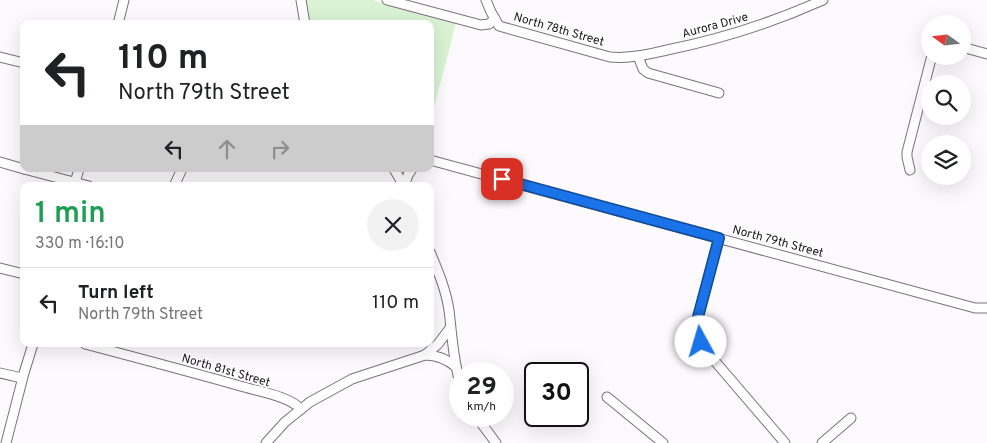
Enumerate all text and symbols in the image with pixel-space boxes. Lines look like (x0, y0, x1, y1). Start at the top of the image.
street label: North 78th Street (512, 9, 606, 51)
street label: Aurora Drive (680, 9, 750, 42)
north arrow (921, 15, 971, 65)
map controls (921, 15, 971, 185)
text: 110 m (118, 37, 208, 81)
icon: left (35, 40, 100, 105)
button: search (921, 75, 971, 125)
text: North 79th Street (118, 80, 290, 107)
icon: left (160, 135, 188, 163)
icon: ahead (213, 135, 241, 163)
icon: right (266, 135, 294, 163)
button: layers (921, 135, 971, 185)
pin (481, 158, 523, 200)
icon: arrive (488, 165, 516, 193)
text: 1 min (35, 196, 106, 233)
button: close (367, 199, 419, 251)
street label: North 79th Street (730, 222, 825, 262)
text: 330 m · 16:10 (35, 234, 125, 254)
text: Turn left (78, 281, 154, 305)
icon: left (35, 289, 63, 317)
text: 110 m (372, 291, 419, 315)
text: North 79th Street (78, 305, 203, 325)
position arrow (674, 315, 726, 367)
street label: North 81st Street (180, 351, 272, 391)
speed limit sign: 30 (524, 362, 589, 427)
text: 29 (466, 372, 497, 404)
text: km/h (467, 399, 496, 415)

